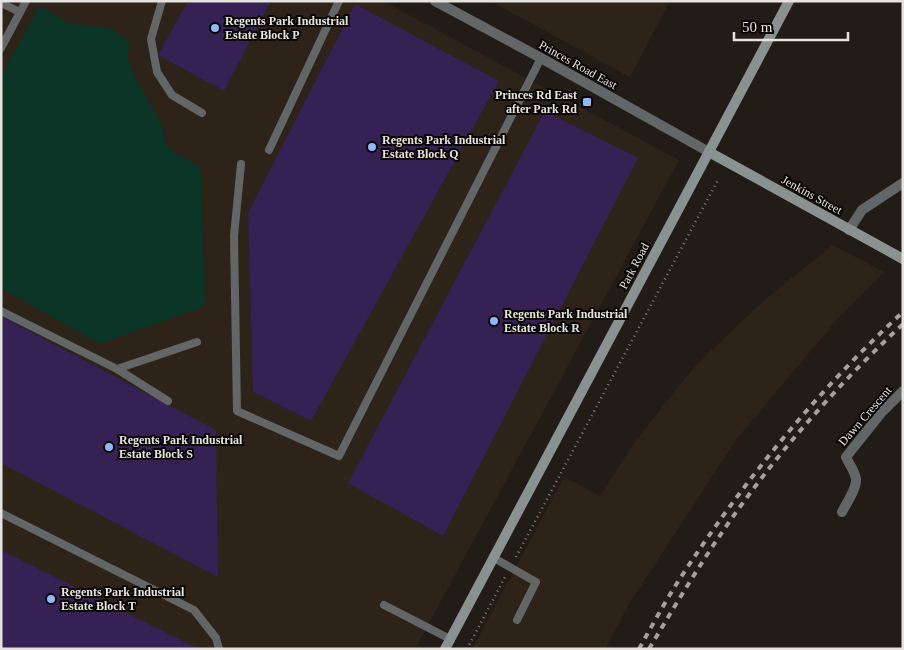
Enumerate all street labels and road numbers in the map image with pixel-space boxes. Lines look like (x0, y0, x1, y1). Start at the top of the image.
street label: Princes Road East (536, 38, 620, 93)
street label: Jenkins Street (779, 173, 845, 218)
street label: Park Road (616, 240, 652, 292)
street label: Dawn Crescent (836, 383, 895, 448)

